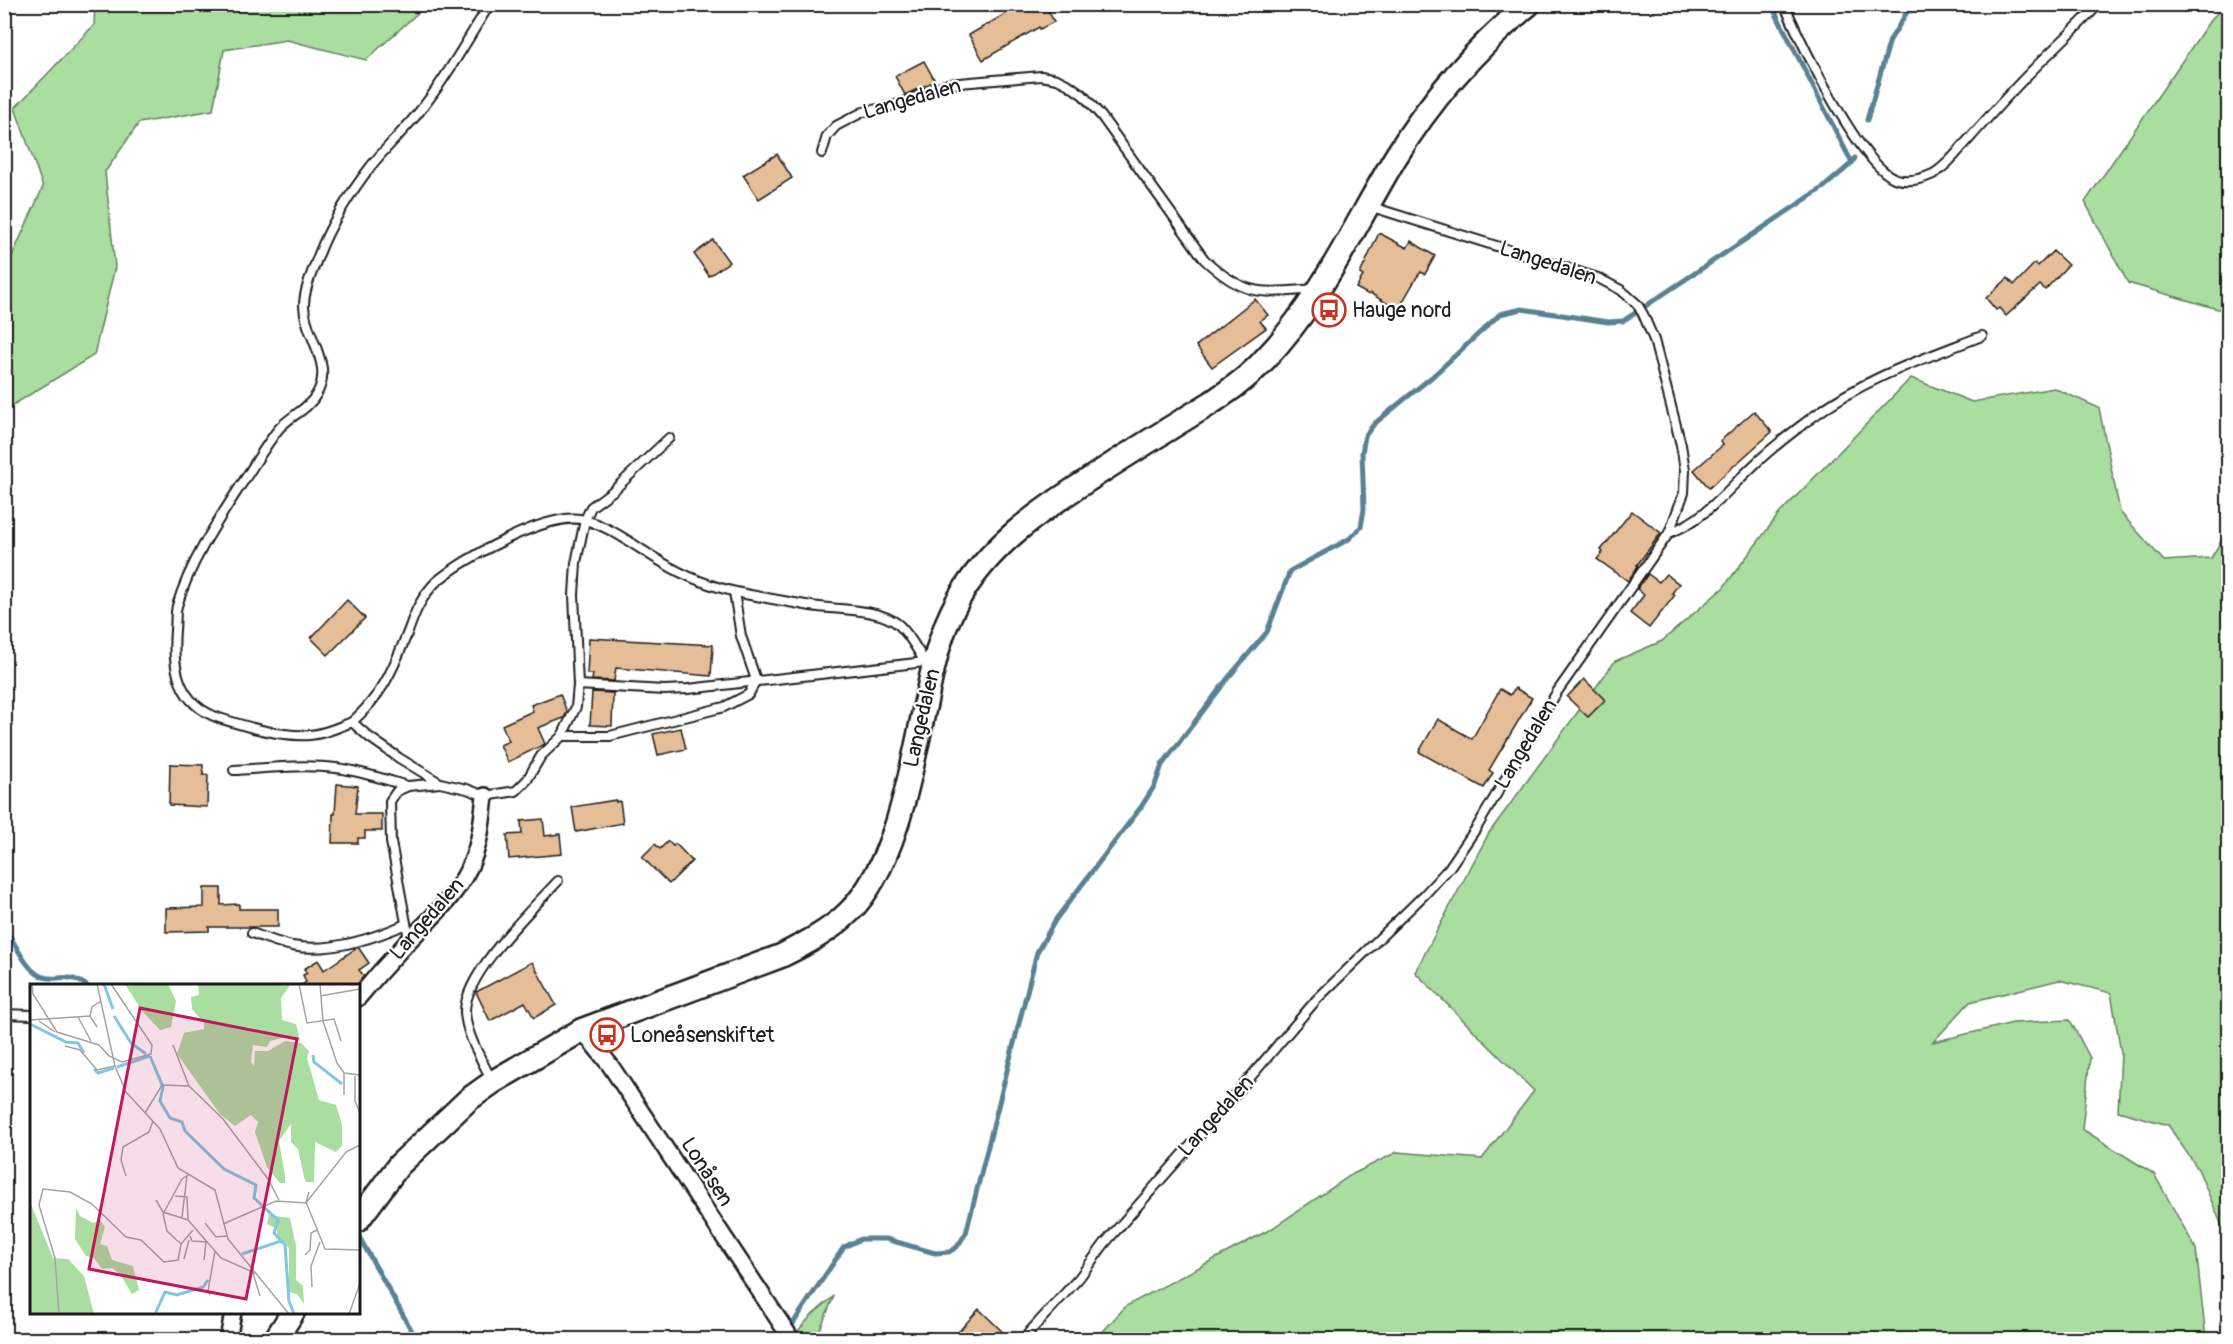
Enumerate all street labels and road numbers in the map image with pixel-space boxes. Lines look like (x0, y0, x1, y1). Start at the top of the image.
street label: Langedalen (860, 72, 964, 126)
street label: Langedalen (1496, 235, 1600, 291)
street label: Langedalen (898, 666, 946, 770)
street label: Langedalen (1489, 694, 1563, 794)
street label: Langedalen (384, 872, 470, 966)
street label: Langedalen (1172, 1070, 1260, 1162)
street label: Lonåsen (675, 1132, 739, 1212)

